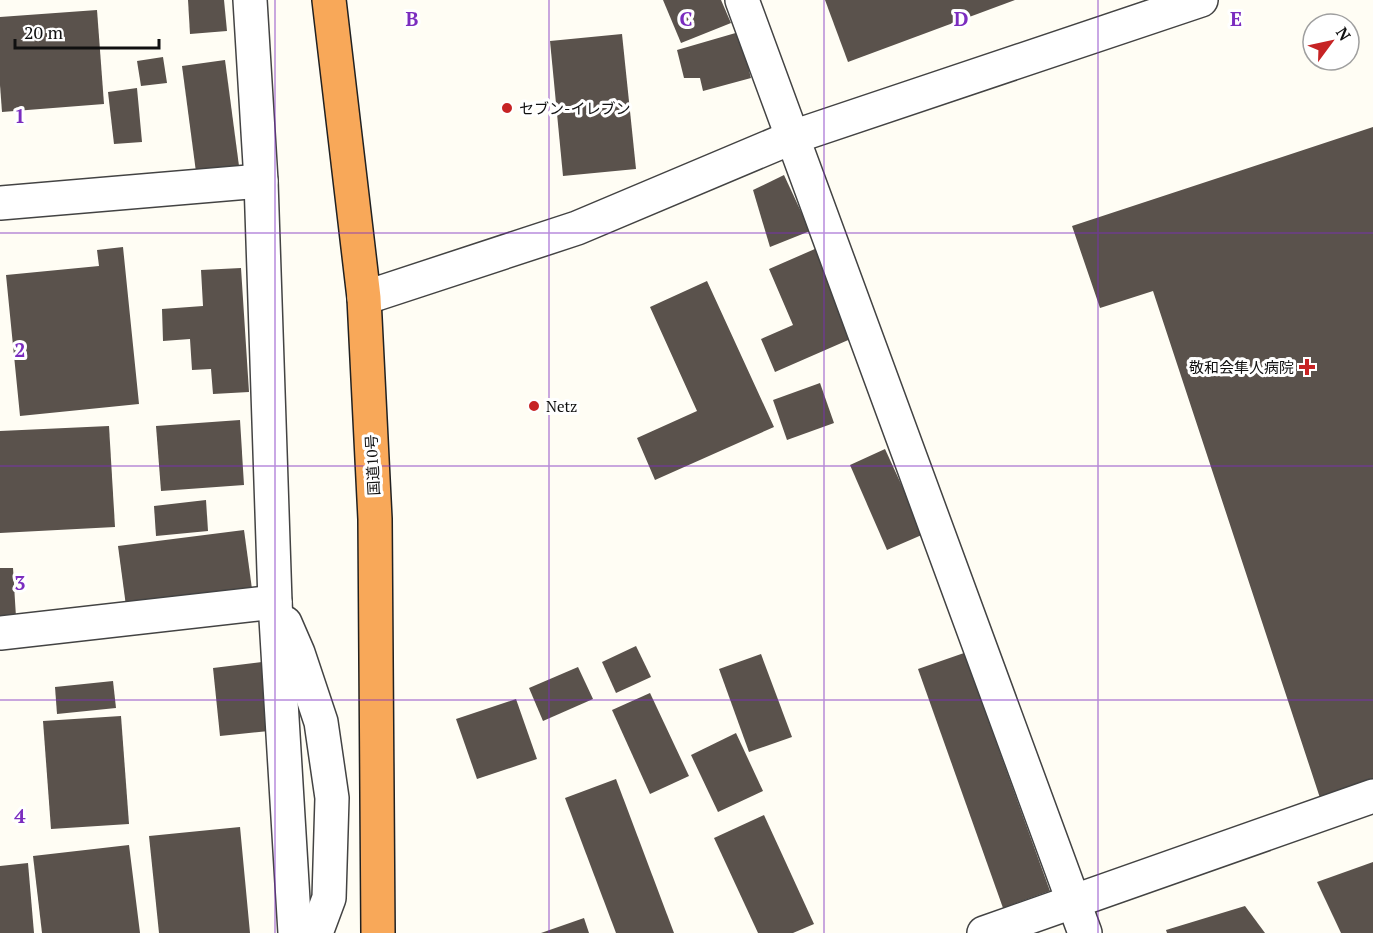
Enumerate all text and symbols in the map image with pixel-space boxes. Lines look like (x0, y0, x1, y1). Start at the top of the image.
text: B (406, 5, 419, 32)
text: C (679, 5, 693, 32)
text: D (954, 5, 968, 32)
text: E (1230, 5, 1242, 32)
scale bar (15, 12, 159, 50)
north arrow (1301, 12, 1361, 72)
text: 20 m (24, 20, 64, 44)
text: N (1331, 23, 1356, 45)
place label: セブン-イレブン (519, 98, 630, 118)
marker: セブン-イレブン (500, 101, 514, 115)
text: 1 (14, 102, 26, 129)
text: 2 (14, 336, 26, 363)
place label: 敬和会隼人病院 (1189, 357, 1294, 377)
marker: 敬和会隼人病院 (1298, 358, 1316, 376)
place label: Netz (546, 396, 577, 416)
marker: Netz (527, 399, 541, 413)
street label: 国道10号 (360, 434, 384, 496)
text: 3 (14, 569, 26, 596)
text: 4 (14, 802, 26, 829)

